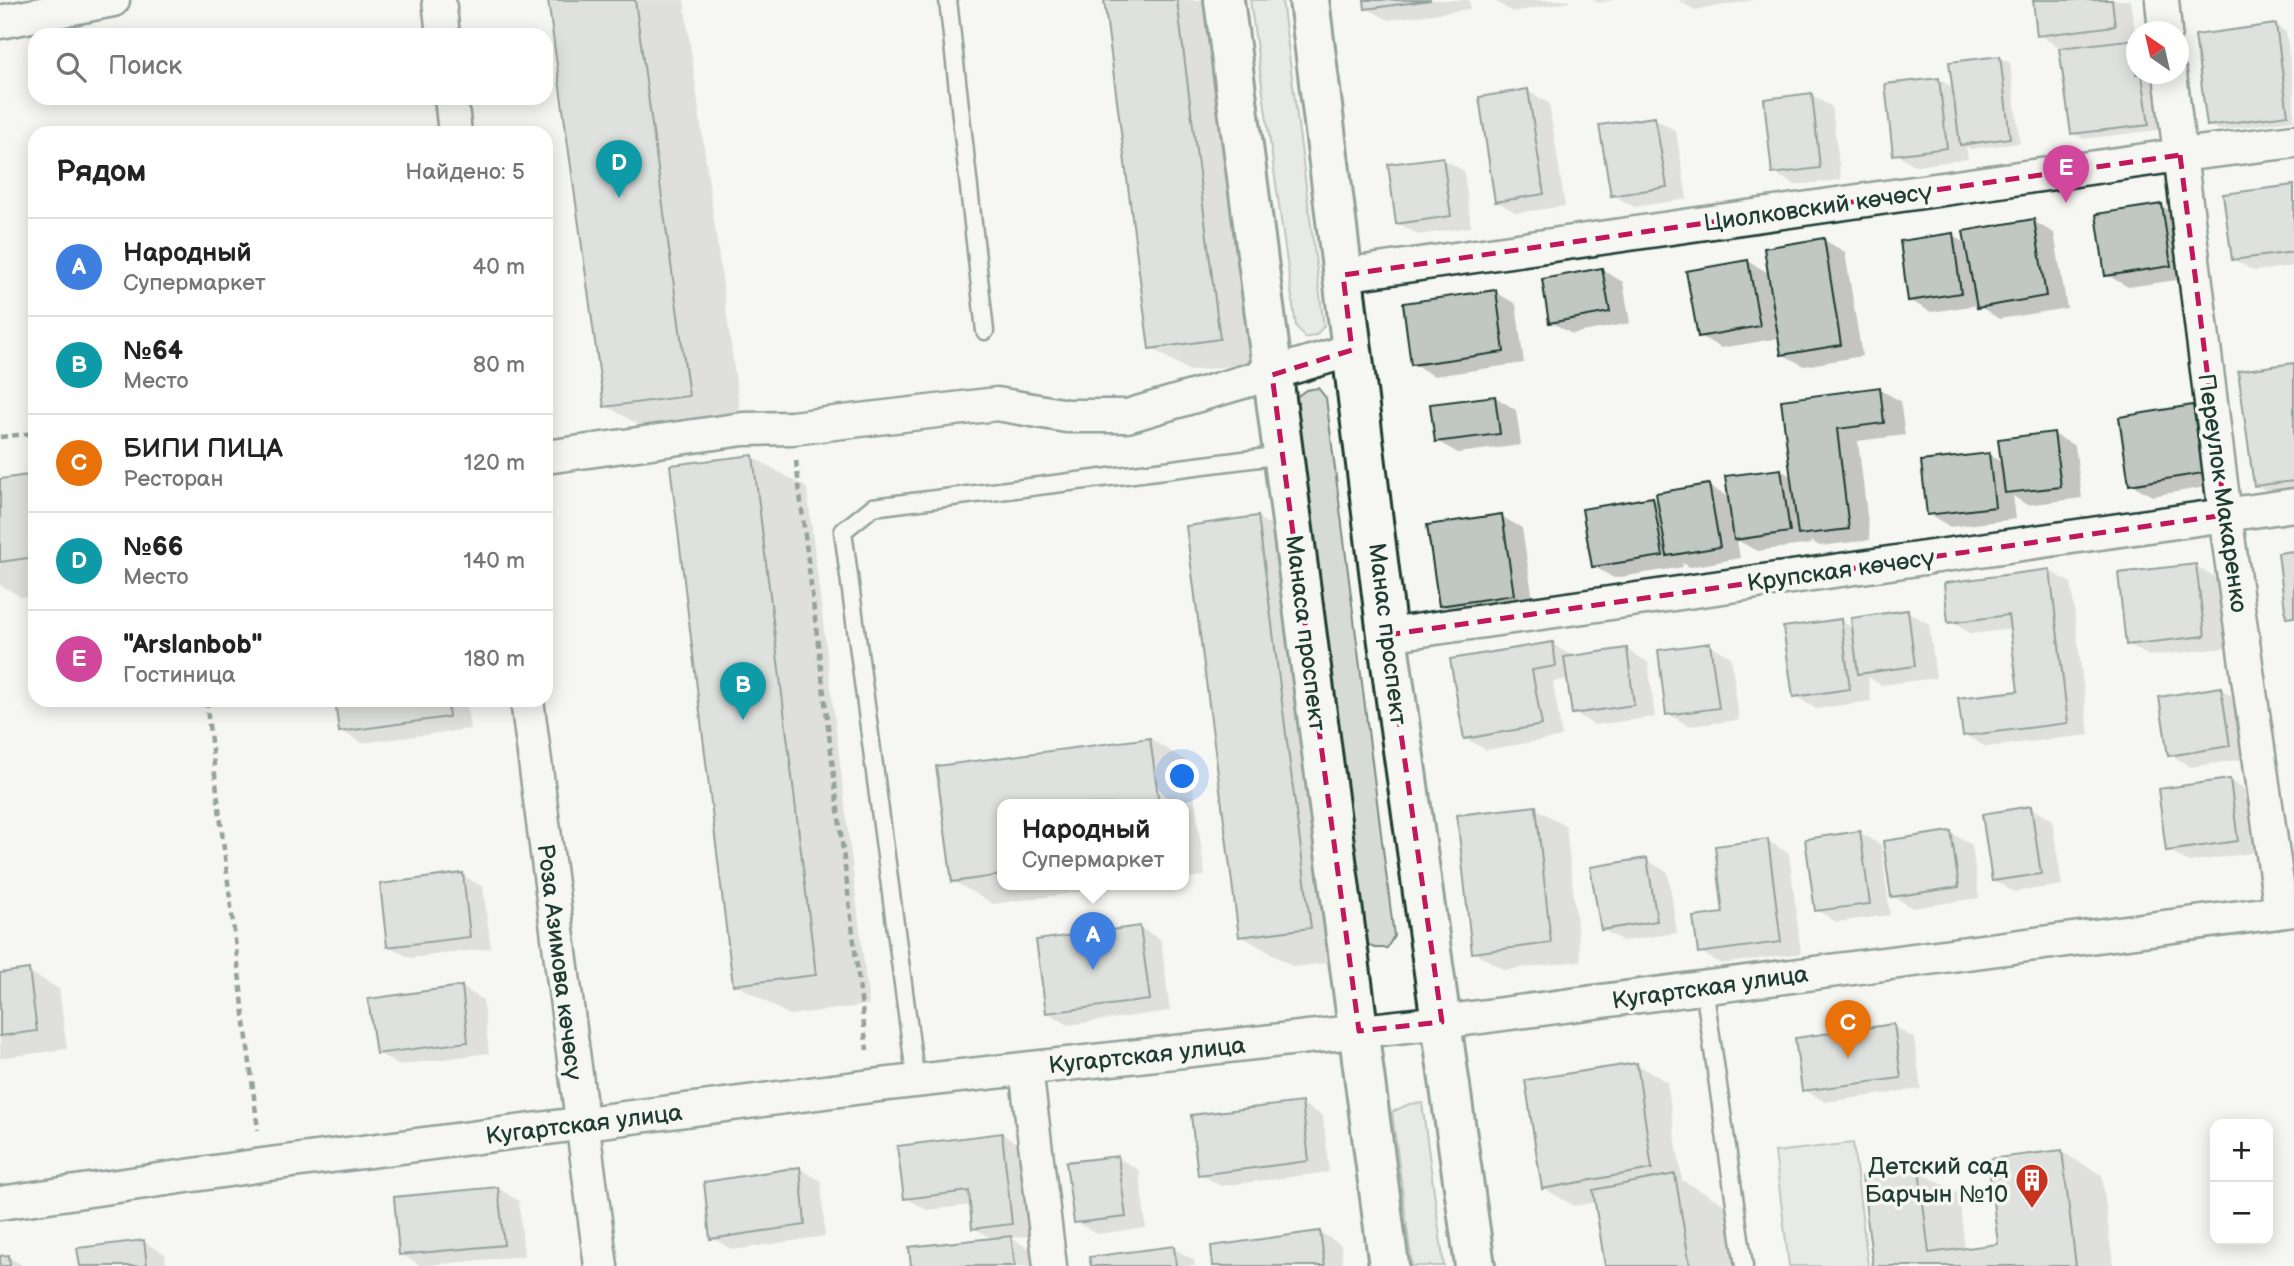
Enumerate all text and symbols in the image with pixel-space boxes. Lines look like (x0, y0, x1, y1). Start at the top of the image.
north arrow (2126, 21, 2189, 84)
search box (28, 28, 553, 105)
icon: search (52, 48, 90, 86)
text: Поиск (108, 51, 182, 82)
pin: D (596, 140, 642, 198)
pin: E (2043, 145, 2089, 203)
text: Рядом (56, 154, 146, 190)
text: Найдено: 5 (405, 158, 525, 186)
street label: Циолковский көчөсү (1702, 177, 1934, 238)
text: Народный (123, 238, 252, 269)
text: A (72, 253, 86, 281)
text: 40 m (472, 253, 525, 281)
text: Супермаркет (123, 269, 266, 297)
text: №64 (123, 336, 183, 367)
text: B (71, 351, 87, 379)
text: 80 m (473, 351, 525, 379)
text: Место (123, 367, 189, 395)
street label: Переулок Макаренко (2191, 372, 2254, 614)
text: БИПИ ПИЦА (123, 434, 283, 465)
text: C (71, 449, 87, 477)
text: 120 m (464, 449, 525, 477)
text: Ресторан (123, 465, 223, 493)
text: №66 (123, 532, 184, 563)
street label: Манаса проспект (1279, 533, 1332, 733)
street label: Манас проспект (1362, 541, 1413, 727)
street label: Крупская көчөсү (1745, 543, 1937, 598)
text: D (71, 547, 87, 575)
text: 140 m (463, 547, 525, 575)
text: Место (123, 563, 189, 591)
text: "Arslanbob" (123, 630, 263, 661)
text: E (72, 645, 86, 673)
text: 180 m (464, 645, 525, 673)
text: Гостиница (123, 661, 236, 689)
pin: B (720, 662, 766, 720)
your location (1165, 759, 1199, 793)
popup (997, 799, 1189, 890)
text: Народный (1022, 815, 1150, 846)
street label: Роза Азимова көчөсү (531, 842, 588, 1082)
text: Супермаркет (1022, 846, 1164, 874)
pin: A (1070, 912, 1116, 970)
street label: Кугартская улица (1610, 959, 1810, 1016)
pin: C (1825, 1000, 1871, 1058)
street label: Кугартская улица (1047, 1031, 1247, 1080)
street label: Кугартская улица (484, 1098, 684, 1151)
map controls (2210, 1119, 2273, 1245)
button: + (2210, 1119, 2273, 1182)
place label: Детский сад Барчын №10 (1865, 1152, 2008, 1209)
building icon: Детский сад Барчын №10 (2013, 1161, 2051, 1210)
button: − (2210, 1182, 2273, 1245)

